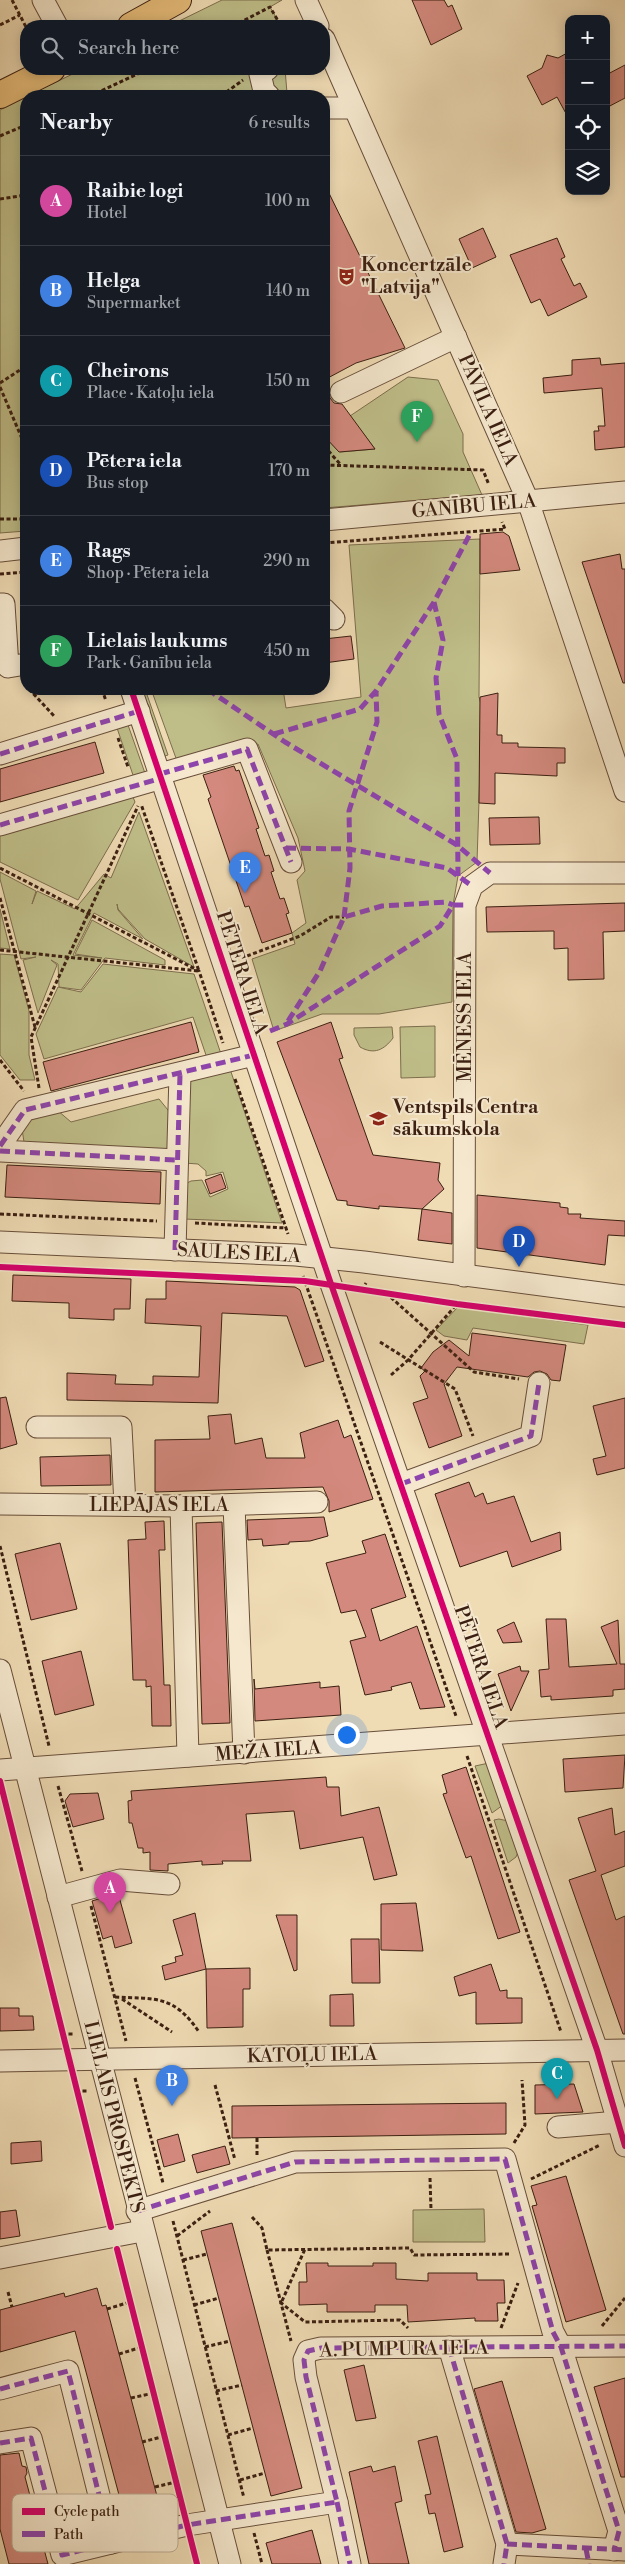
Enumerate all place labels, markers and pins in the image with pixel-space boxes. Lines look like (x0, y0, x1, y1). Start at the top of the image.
place label: Koncertzāle "Latvija" (361, 253, 472, 299)
theatre icon: Koncertzāle "Latvija" (337, 266, 357, 286)
pin: F (401, 401, 433, 442)
pin: E (229, 852, 261, 893)
place label: Ventspils Centra sākumskola (392, 1095, 539, 1141)
school or university icon: Ventspils Centra sākumskola (369, 1108, 389, 1128)
pin: D (503, 1226, 535, 1267)
pin: A (94, 1872, 126, 1913)
pin: C (541, 2058, 573, 2099)
pin: B (156, 2065, 188, 2106)

